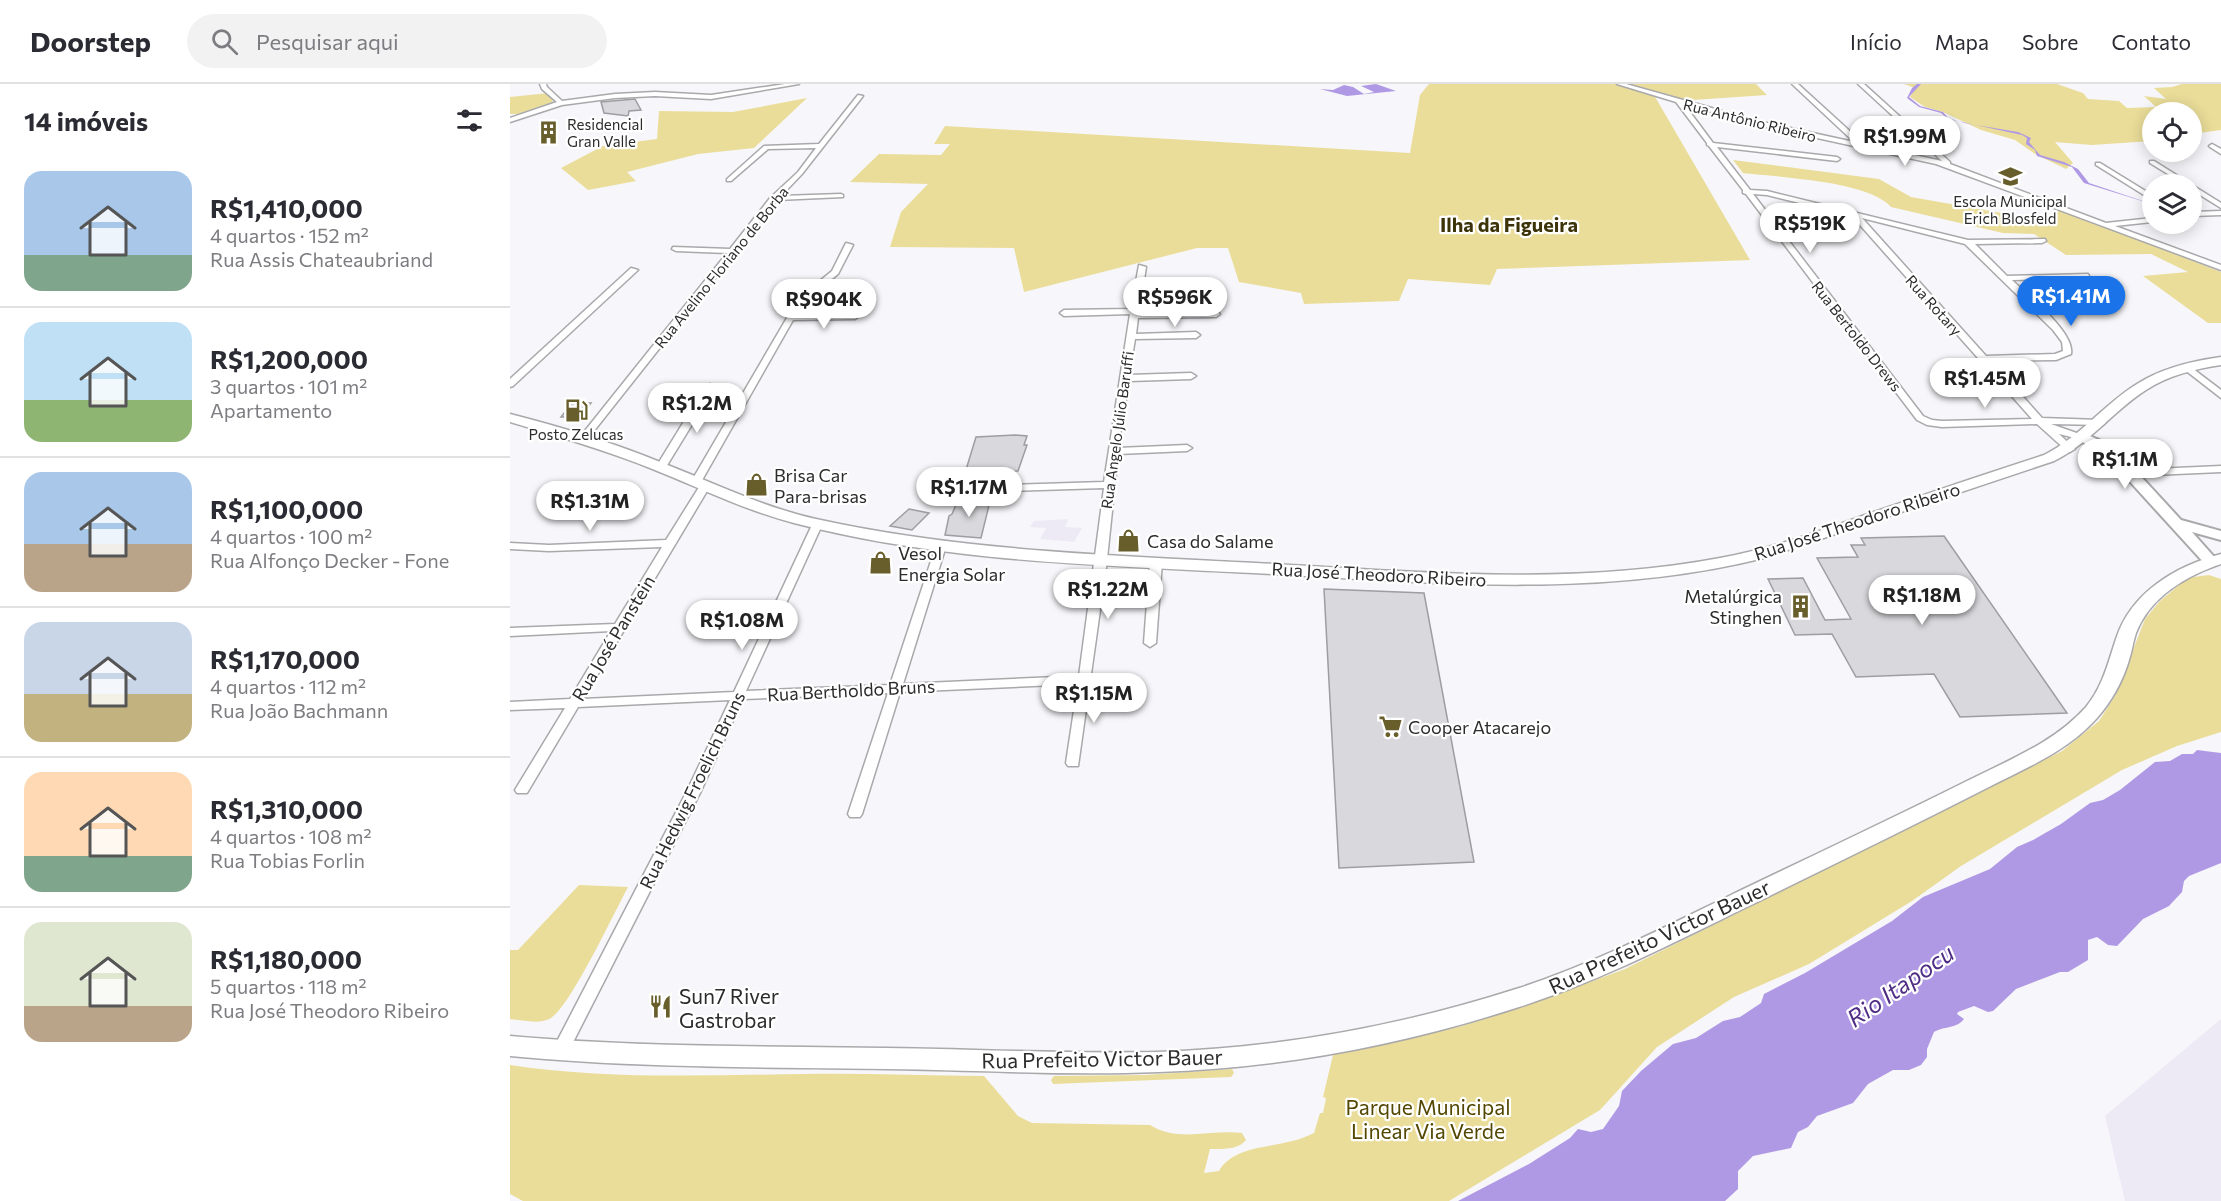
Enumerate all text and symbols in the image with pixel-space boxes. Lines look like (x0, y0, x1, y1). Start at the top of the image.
search box (187, 14, 607, 68)
text: Doorstep (30, 24, 151, 58)
icon: search (208, 25, 241, 58)
text: Pesquisar aqui (256, 28, 399, 55)
text: Início (1850, 29, 1902, 54)
text: Mapa (1935, 29, 1989, 54)
text: Sobre (2022, 29, 2078, 54)
text: Contato (2111, 29, 2191, 54)
street label: Rua Antônio Ribeiro (1682, 95, 1818, 145)
map controls (2142, 102, 2202, 234)
button: locate (2142, 102, 2202, 162)
icon: filters (453, 104, 486, 137)
text: 14 imóveis (24, 105, 148, 136)
place label: Residencial Gran Valle (567, 115, 643, 150)
pin: R$1.99M (1850, 116, 1960, 167)
building icon: Residencial Gran Valle (536, 120, 562, 146)
text: R$1.99M (1863, 123, 1947, 147)
school or university icon: Escola Municipal Erich Blosfeld (1997, 164, 2023, 190)
button: layers (2142, 174, 2202, 234)
street label: Rua Avelino Floriano de Borba (650, 183, 792, 351)
text: R$1,410,000 (210, 192, 363, 223)
place label: Escola Municipal Erich Blosfeld (1953, 192, 2067, 227)
icon: home (72, 195, 144, 267)
pin: R$519K (1761, 203, 1859, 254)
text: R$519K (1774, 210, 1846, 234)
district label: Ilha da Figueira (1440, 212, 1578, 236)
text: 4 quartos · 152 m² (210, 223, 369, 247)
text: Rua Assis Chateaubriand (210, 247, 433, 271)
street label: Rua Rotary (1902, 271, 1966, 339)
pin: R$1.41M (2016, 276, 2126, 327)
pin: R$596K (1126, 277, 1224, 328)
street label: Rua Bertoldo Drews (1808, 277, 1906, 395)
pin: R$904K (775, 279, 873, 330)
text: R$1.41M (2031, 283, 2111, 307)
text: R$596K (1137, 284, 1213, 308)
text: R$904K (785, 286, 863, 310)
text: R$1,200,000 (210, 343, 368, 374)
icon: home (72, 346, 144, 418)
street label: Rua Angelo Júlio Baruffi (1097, 350, 1137, 510)
pin: R$1.45M (1930, 358, 2040, 409)
text: R$1.45M (1944, 365, 2026, 389)
text: 3 quartos · 101 m² (210, 374, 367, 398)
pin: R$1.2M (648, 383, 746, 434)
text: R$1.2M (662, 390, 732, 414)
fuel station icon: Posto Zelucas (563, 397, 589, 423)
text: Apartamento (210, 398, 332, 422)
place label: Posto Zelucas (529, 425, 624, 443)
pin: R$1.1M (2076, 439, 2174, 490)
text: R$1.1M (2092, 446, 2158, 470)
place label: Brisa Car Para-brisas (774, 464, 867, 507)
pin: R$1.17M (914, 467, 1024, 518)
shop icon: Brisa Car Para-brisas (743, 472, 769, 498)
text: R$1.17M (930, 474, 1008, 498)
street label: Rua José Theodoro Ribeiro (1751, 477, 1963, 565)
pin: R$1.31M (535, 481, 645, 532)
text: R$1.31M (550, 488, 630, 512)
text: R$1,100,000 (210, 493, 363, 524)
icon: home (72, 496, 144, 568)
text: 4 quartos · 100 m² (210, 524, 372, 548)
shop icon: Casa do Salame (1116, 528, 1142, 554)
place label: Casa do Salame (1147, 530, 1274, 552)
place label: Vesol Energia Solar (898, 542, 1005, 585)
text: Rua Alfonço Decker - Fone (210, 548, 449, 572)
shop icon: Vesol Energia Solar (867, 550, 893, 576)
street label: Rua José Theodoro Ribeiro (1271, 557, 1487, 591)
pin: R$1.22M (1053, 569, 1163, 620)
street label: Rua José Panstein (567, 571, 659, 705)
pin: R$1.18M (1867, 575, 1977, 626)
text: R$1.22M (1067, 576, 1149, 600)
text: R$1.18M (1883, 582, 1961, 606)
place label: Metalúrgica Stinghen (1684, 585, 1782, 628)
building icon: Metalúrgica Stinghen (1787, 593, 1813, 619)
pin: R$1.08M (687, 600, 797, 651)
text: R$1.08M (700, 607, 784, 631)
text: R$1,170,000 (210, 643, 360, 674)
icon: home (72, 646, 144, 718)
pin: R$1.15M (1039, 673, 1149, 724)
text: 4 quartos · 112 m² (210, 674, 366, 698)
street label: Rua Bertholdo Bruns (766, 675, 936, 705)
text: R$1.15M (1055, 680, 1133, 704)
street label: Rua Hedwig Froelich Bruns (635, 688, 749, 892)
text: Rua João Bachmann (210, 698, 388, 722)
supermarket icon: Cooper Atacarejo (1377, 714, 1403, 740)
place label: Cooper Atacarejo (1408, 716, 1551, 738)
text: R$1,310,000 (210, 793, 363, 824)
icon: home (72, 796, 144, 868)
text: 4 quartos · 108 m² (210, 824, 372, 848)
text: Rua Tobias Forlin (210, 848, 365, 872)
street label: Rua Prefeito Victor Bauer (1544, 874, 1774, 998)
water label: Rio Itapocu (1841, 938, 1959, 1032)
text: R$1,180,000 (210, 943, 362, 974)
icon: home (72, 946, 144, 1018)
text: 5 quartos · 118 m² (210, 974, 366, 998)
place label: Sun7 River Gastrobar (679, 983, 779, 1032)
restaurant icon: Sun7 River Gastrobar (648, 994, 674, 1020)
text: Rua José Theodoro Ribeiro (210, 998, 449, 1022)
street label: Rua Prefeito Victor Bauer (981, 1043, 1223, 1073)
park label: Parque Municipal Linear Via Verde (1345, 1094, 1511, 1143)

